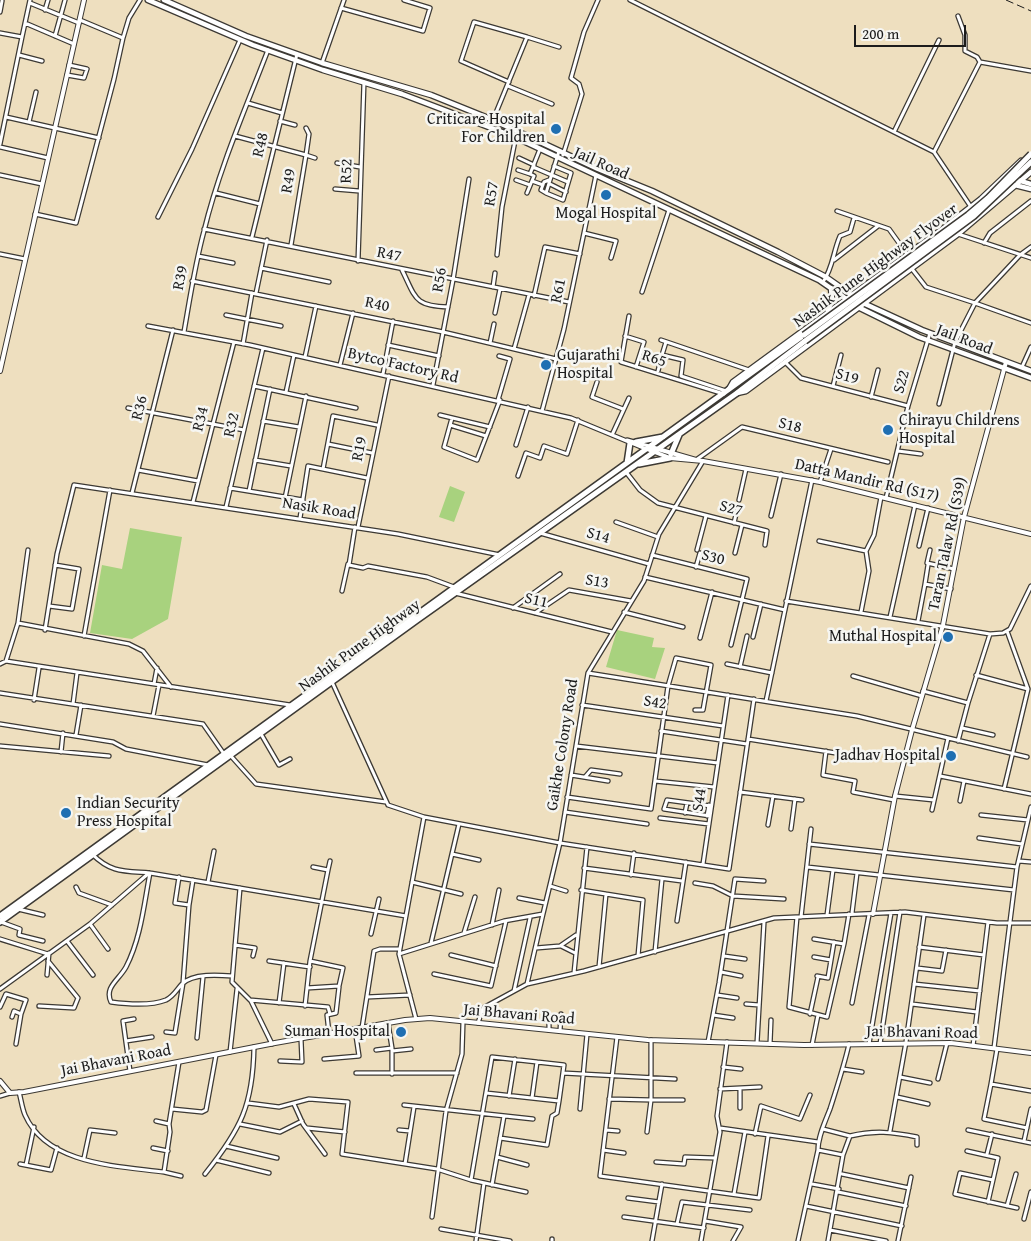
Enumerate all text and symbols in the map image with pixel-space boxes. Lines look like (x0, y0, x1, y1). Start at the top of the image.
scale bar (856, 15, 968, 47)
text: 200 m (862, 23, 899, 44)
place label: Criticare Hospital For Children (427, 110, 545, 148)
marker: Criticare Hospital For Children (549, 122, 563, 136)
street label: R48 (249, 131, 273, 159)
street label: Jail Road (570, 143, 632, 185)
street label: R52 (337, 158, 357, 184)
street label: R49 (278, 167, 300, 195)
street label: R57 (481, 180, 503, 208)
marker: Mogal Hospital (599, 188, 613, 202)
street label: Nashik Pune Highway Flyover (790, 200, 962, 332)
place label: Mogal Hospital (556, 204, 656, 224)
street label: R47 (375, 243, 403, 267)
street label: R39 (169, 264, 193, 292)
street label: R56 (429, 266, 451, 294)
street label: R61 (547, 277, 571, 305)
street label: R40 (363, 293, 391, 317)
street label: Jail Road (933, 321, 995, 359)
street label: Bytco Factory Rd (346, 344, 460, 388)
place label: Gujarathi Hospital (557, 346, 620, 384)
street label: R65 (639, 346, 669, 372)
marker: Gujarathi Hospital (539, 358, 553, 372)
street label: S19 (833, 365, 861, 389)
street label: S22 (890, 368, 914, 396)
street label: R36 (128, 394, 152, 422)
street label: R34 (189, 405, 213, 433)
street label: R32 (220, 411, 244, 439)
place label: Chirayu Childrens Hospital (899, 411, 1020, 449)
street label: S18 (776, 414, 804, 438)
marker: Chirayu Childrens Hospital (881, 423, 895, 437)
street label: R19 (348, 435, 372, 463)
street label: Datta Mandir Rd (S17) (793, 455, 941, 507)
street label: Taran Talav Rd (S39) (924, 475, 972, 613)
street label: Nasik Road (281, 494, 357, 524)
street label: S27 (717, 497, 745, 521)
street label: S14 (584, 524, 612, 548)
street label: S30 (699, 546, 727, 570)
street label: S13 (584, 571, 610, 593)
street label: S11 (523, 589, 549, 613)
street label: Nashik Pune Highway (296, 595, 424, 697)
place label: Muthal Hospital (829, 627, 937, 647)
marker: Muthal Hospital (941, 630, 955, 644)
street label: Gaikhe Colony Road (543, 678, 583, 812)
street label: S42 (642, 692, 668, 714)
place label: Jadhav Hospital (835, 746, 940, 766)
marker: Jadhav Hospital (944, 749, 958, 763)
street label: S44 (689, 787, 711, 813)
place label: Indian Security Press Hospital (77, 794, 180, 832)
marker: Indian Security Press Hospital (59, 806, 73, 820)
street label: Jai Bhavani Road (463, 1001, 575, 1029)
place label: Suman Hospital (284, 1022, 390, 1042)
street label: Jai Bhavani Road (866, 1022, 978, 1044)
marker: Suman Hospital (394, 1025, 408, 1039)
street label: Jai Bhavani Road (59, 1041, 173, 1081)

